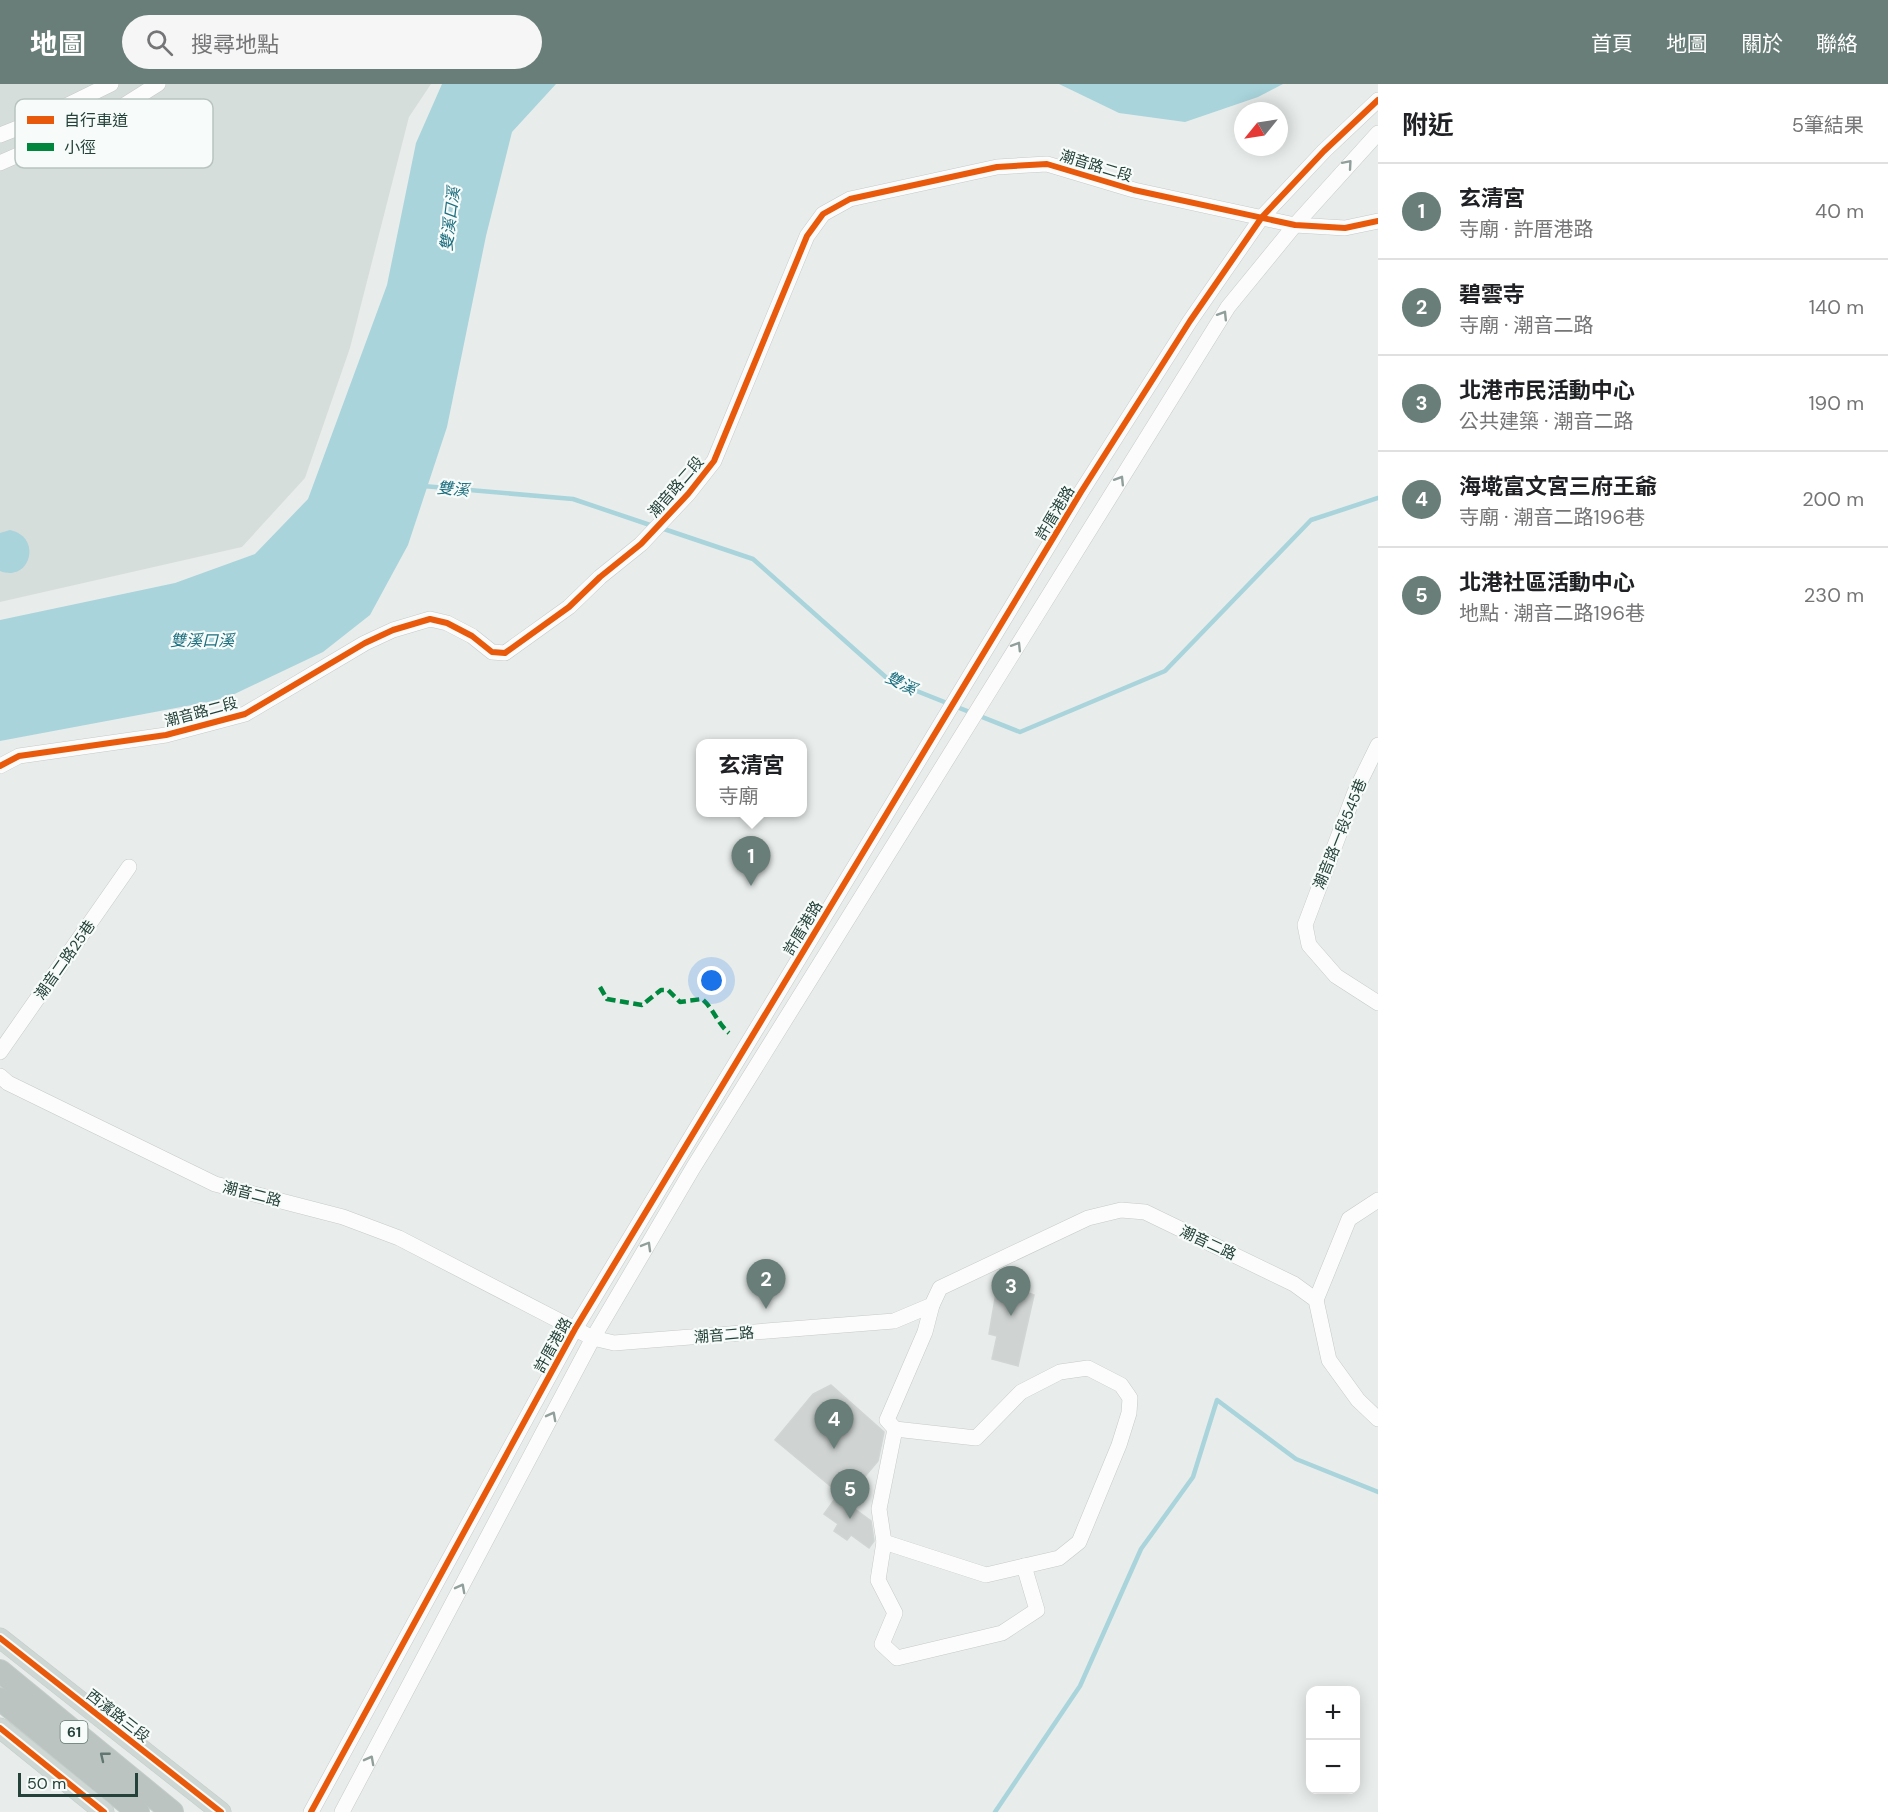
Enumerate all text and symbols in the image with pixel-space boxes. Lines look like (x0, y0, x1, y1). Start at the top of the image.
search box (122, 15, 542, 69)
text: 地圖 (30, 26, 86, 63)
icon: search (143, 26, 176, 59)
text: 搜尋地點 (191, 30, 279, 59)
text: 首頁 (1591, 30, 1633, 58)
text: 地圖 (1666, 30, 1708, 58)
text: 關於 (1741, 30, 1783, 58)
text: 聯絡 (1816, 30, 1858, 58)
legend (15, 99, 213, 168)
north arrow (1234, 102, 1288, 156)
text: 附近 (1402, 108, 1454, 142)
text: 自行車道 (64, 110, 128, 131)
text: 5筆結果 (1792, 112, 1864, 138)
text: 小徑 (64, 137, 96, 158)
street label: 潮音路二段 (1057, 145, 1135, 187)
one-way arrow (1340, 160, 1351, 171)
water label: 雙溪口溪 (436, 184, 465, 252)
text: 玄清宮 (1459, 184, 1525, 213)
text: 1 (1418, 198, 1425, 224)
text: 40 m (1815, 198, 1864, 224)
text: 寺廟 · 許厝港路 (1459, 216, 1594, 242)
text: 碧雲寺 (1459, 280, 1525, 309)
text: 2 (1416, 294, 1427, 320)
text: 140 m (1809, 294, 1864, 320)
one-way arrow (1216, 310, 1227, 321)
text: 寺廟 · 潮音二路 (1459, 312, 1594, 338)
text: 北港市民活動中心 (1459, 376, 1635, 405)
text: 3 (1415, 390, 1428, 416)
text: 190 m (1808, 390, 1864, 416)
text: 公共建築 · 潮音二路 (1459, 408, 1634, 434)
street label: 潮音路二段 (644, 452, 708, 522)
text: 海墘富文宮三府王爺 (1459, 472, 1657, 501)
one-way arrow (1113, 476, 1125, 486)
water label: 雙溪 (436, 477, 472, 501)
street label: 許厝港路 (1031, 482, 1079, 544)
text: 4 (1415, 486, 1428, 512)
text: 200 m (1802, 486, 1864, 512)
text: 寺廟 · 潮音二路196巷 (1459, 504, 1645, 530)
text: 北港社區活動中心 (1459, 568, 1635, 597)
text: 5 (1415, 582, 1428, 608)
text: 230 m (1804, 582, 1864, 608)
text: 地點 · 潮音二路196巷 (1459, 600, 1645, 626)
water label: 雙溪口溪 (170, 630, 236, 651)
one-way arrow (1010, 642, 1022, 652)
water label: 雙溪 (882, 666, 922, 701)
street label: 潮音路二段 (162, 693, 240, 731)
popup (696, 739, 807, 817)
text: 玄清宮 (718, 751, 785, 780)
street label: 潮音路一段545巷 (1309, 776, 1371, 892)
text: 寺廟 (718, 783, 758, 809)
pin: 1 (732, 836, 771, 886)
street label: 許厝港路 (779, 897, 827, 959)
street label: 潮音二路25巷 (30, 916, 100, 1004)
your location (697, 966, 726, 995)
street label: 潮音二路 (220, 1177, 284, 1211)
street label: 潮音二路 (1177, 1221, 1239, 1265)
one-way arrow (640, 1242, 652, 1252)
pin: 2 (746, 1260, 786, 1309)
pin: 3 (992, 1266, 1030, 1316)
street label: 許厝港路 (530, 1314, 576, 1376)
street label: 潮音二路 (693, 1322, 755, 1348)
pin: 4 (814, 1400, 854, 1449)
one-way arrow (545, 1411, 556, 1422)
pin: 5 (830, 1470, 870, 1519)
one-way arrow (454, 1584, 465, 1594)
street label: 西濱路三段 (82, 1685, 154, 1747)
map controls (1306, 1686, 1360, 1794)
button: + (1306, 1686, 1360, 1740)
road number: 61 (60, 1721, 88, 1743)
button: − (1306, 1740, 1360, 1794)
one-way arrow (99, 1752, 110, 1763)
one-way arrow (363, 1756, 374, 1767)
scale bar (18, 1770, 138, 1798)
text: 50 m (27, 1773, 66, 1794)

